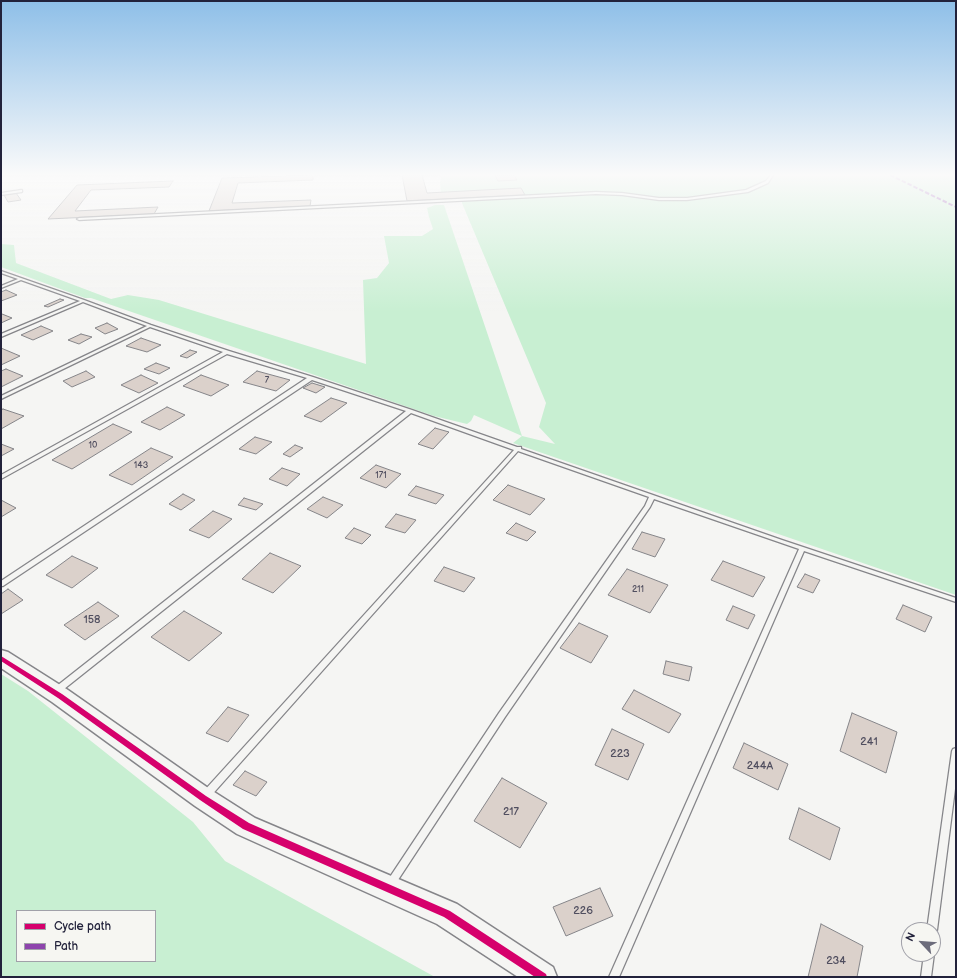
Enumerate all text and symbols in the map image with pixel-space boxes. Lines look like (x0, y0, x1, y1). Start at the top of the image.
house number: 7 (265, 376, 269, 386)
house number: 10 (89, 441, 97, 451)
house number: 143 (134, 461, 148, 471)
house number: 171 (375, 471, 387, 481)
house number: 211 (632, 585, 644, 595)
house number: 158 (84, 613, 100, 627)
house number: 241 (860, 735, 878, 749)
house number: 223 (610, 747, 630, 761)
house number: 244А (747, 759, 773, 773)
house number: 217 (503, 805, 519, 819)
house number: 226 (573, 904, 593, 918)
legend (16, 910, 156, 962)
text: Cycle path (54, 919, 111, 934)
north arrow (901, 922, 941, 962)
text: N (903, 930, 918, 944)
text: Path (54, 939, 78, 954)
house number: 234 (826, 954, 846, 968)

